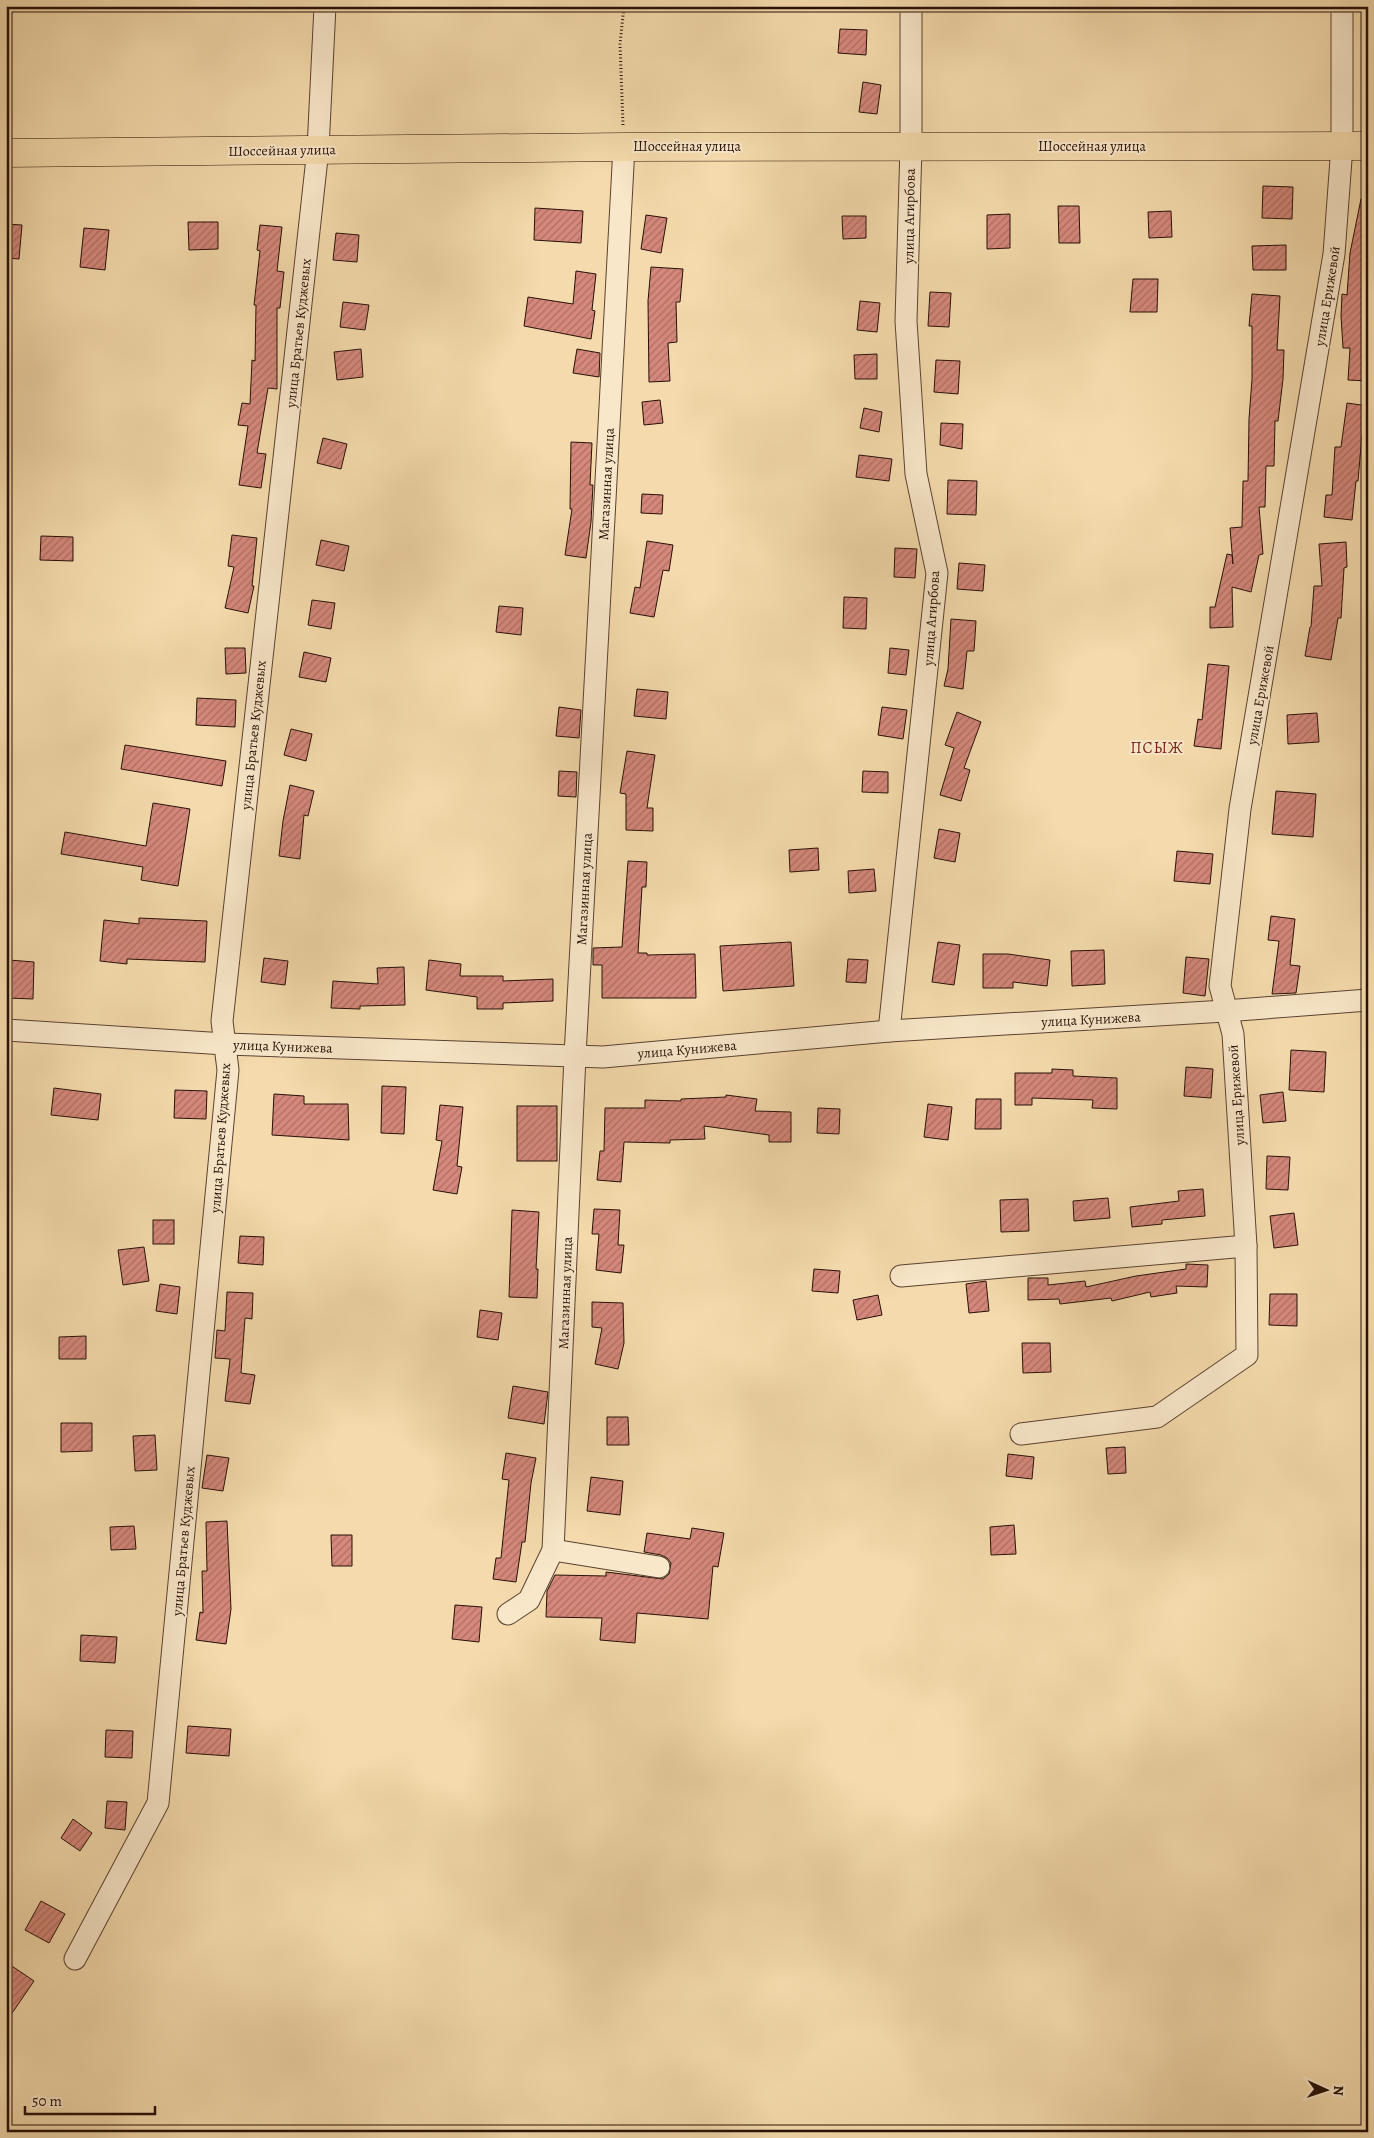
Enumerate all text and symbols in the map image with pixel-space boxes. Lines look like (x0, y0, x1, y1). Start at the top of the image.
street label: Шоссейная улица (633, 137, 741, 156)
street label: Шоссейная улица (1038, 137, 1146, 156)
street label: Шоссейная улица (228, 140, 337, 161)
street label: улица Агирбова (899, 168, 920, 265)
street label: улица Ерижевой (1310, 245, 1345, 348)
street label: улица Братьев Куджевых (281, 257, 316, 410)
street label: Магазинная улица (594, 427, 619, 541)
street label: улица Агирбова (919, 569, 944, 667)
street label: улица Ерижевой (1242, 644, 1279, 747)
street label: улица Братьев Куджевых (236, 659, 271, 812)
district label: ПСЫЖ (1130, 737, 1184, 759)
street label: Магазинная улица (572, 832, 597, 946)
street label: улица Кунижева (1040, 1007, 1142, 1032)
street label: улица Кунижева (232, 1035, 334, 1058)
street label: улица Кунижева (636, 1036, 738, 1063)
street label: улица Ерижевой (1224, 1044, 1250, 1147)
street label: улица Братьев Куджевых (206, 1062, 235, 1215)
street label: Магазинная улица (554, 1236, 577, 1350)
street label: улица Братьев Куджевых (167, 1465, 200, 1618)
north arrow (1302, 2066, 1352, 2116)
scale bar (25, 2083, 155, 2115)
text: N (1329, 2085, 1348, 2096)
text: 50 m (32, 2091, 62, 2111)

